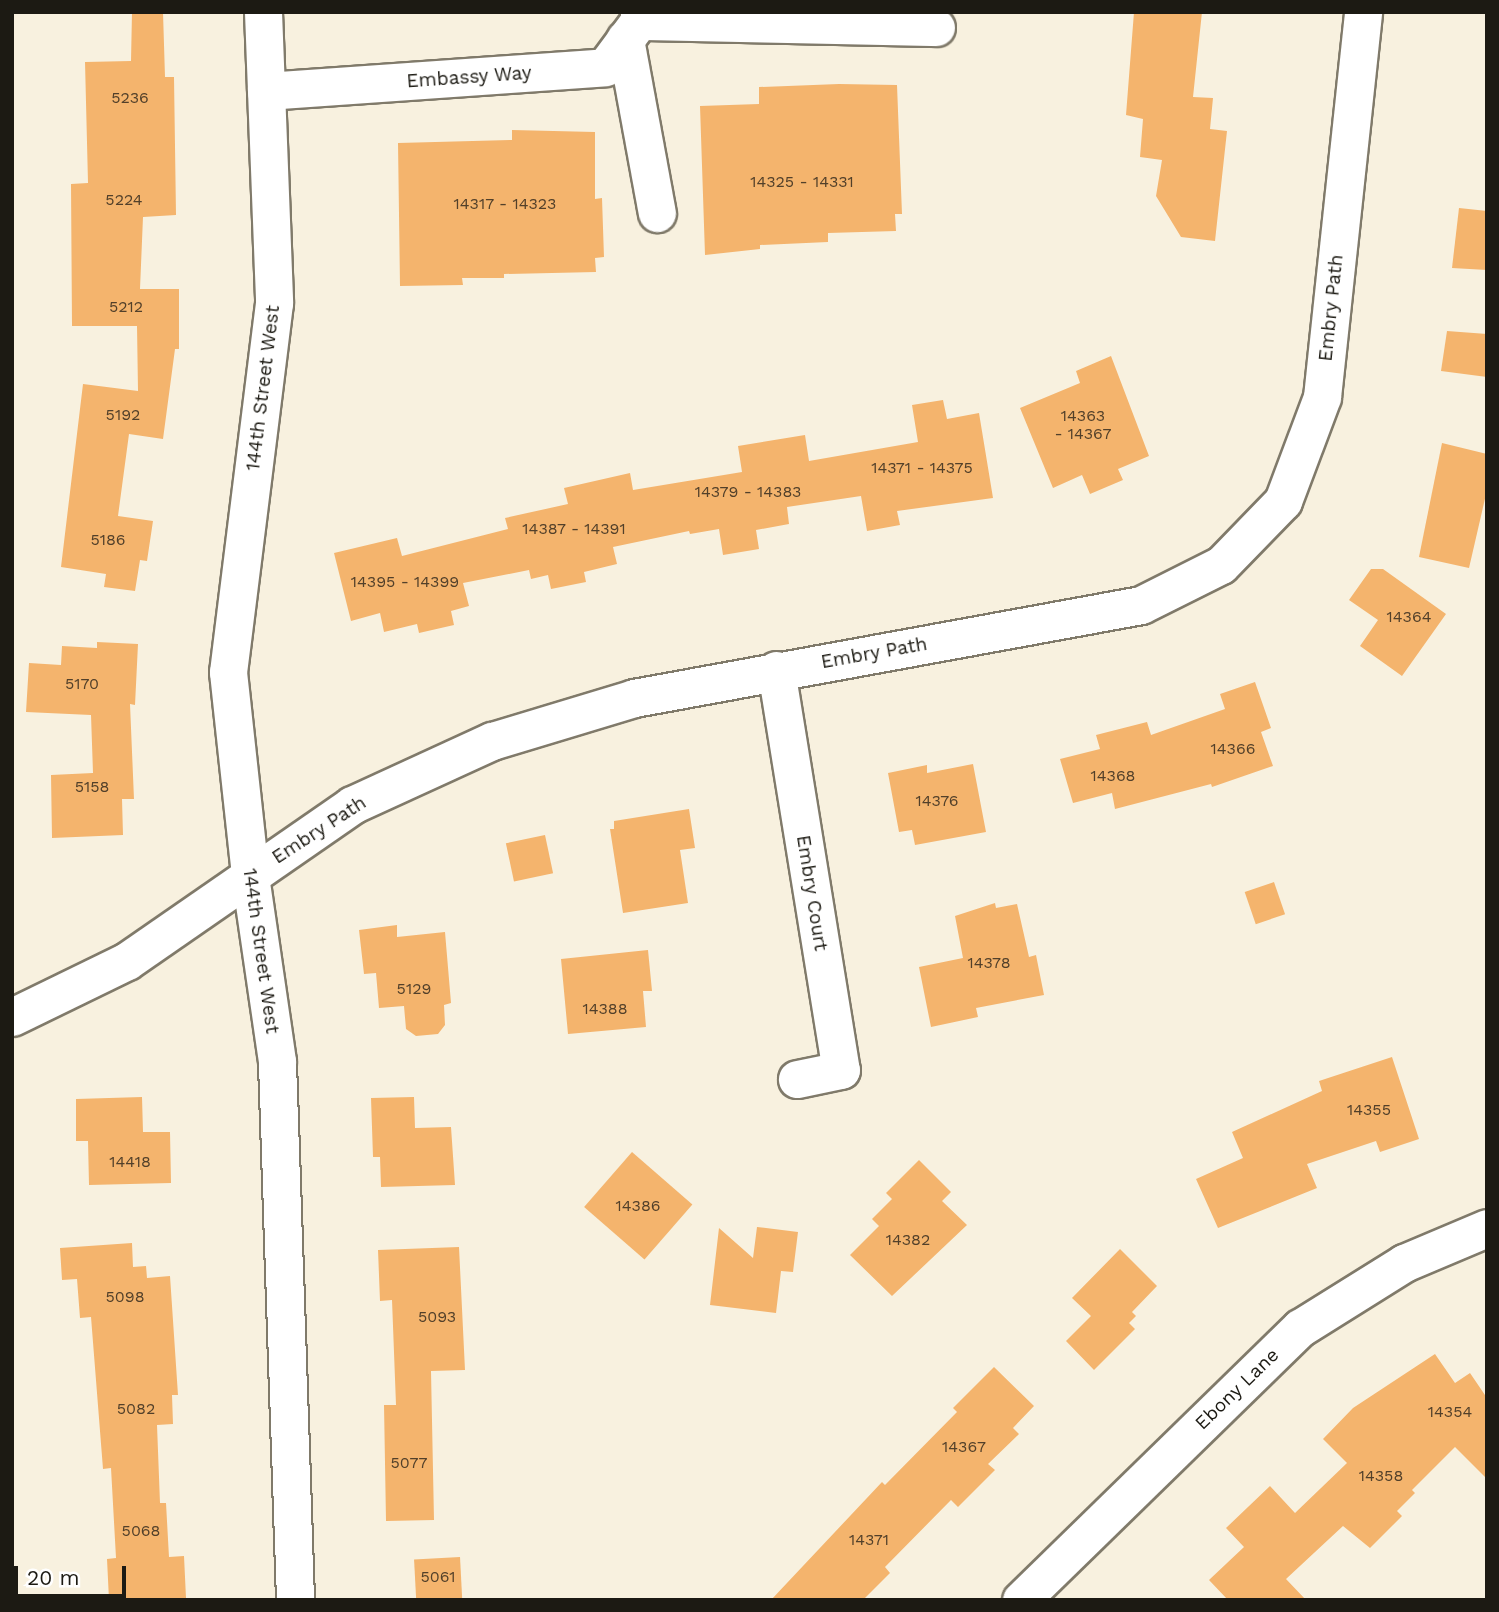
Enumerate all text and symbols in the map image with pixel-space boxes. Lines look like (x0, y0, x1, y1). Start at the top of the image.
street label: Embassy Way (405, 61, 533, 93)
house number: 5236 (111, 88, 149, 108)
house number: 14325 - 14331 (750, 172, 854, 192)
house number: 5224 (105, 190, 143, 210)
house number: 14317 - 14323 (453, 194, 557, 214)
street label: Embry Path (1314, 253, 1348, 363)
house number: 5212 (109, 297, 143, 317)
street label: 144th Street West (242, 304, 284, 472)
house number: 5192 (106, 405, 140, 425)
house number: 14363 - 14367 (1054, 406, 1112, 444)
house number: 14371 - 14375 (871, 458, 973, 478)
house number: 14379 - 14383 (695, 482, 801, 502)
house number: 14387 - 14391 (522, 519, 626, 539)
house number: 5186 (90, 530, 126, 550)
house number: 14395 - 14399 (351, 572, 459, 592)
house number: 14364 (1387, 607, 1431, 627)
street label: Embry Path (819, 632, 929, 674)
house number: 5170 (65, 674, 99, 694)
house number: 14366 (1211, 739, 1255, 759)
house number: 14368 (1091, 766, 1135, 786)
house number: 5158 (75, 777, 109, 797)
street label: Embry Path (268, 791, 370, 869)
house number: 14376 (915, 791, 959, 811)
street label: Embry Court (792, 833, 832, 953)
street label: 144th Street West (238, 867, 284, 1035)
house number: 14378 (967, 953, 1011, 973)
house number: 5129 (397, 979, 431, 999)
house number: 14388 (582, 999, 628, 1019)
house number: 14355 (1347, 1100, 1391, 1120)
house number: 14418 (109, 1152, 151, 1172)
house number: 14386 (616, 1196, 660, 1216)
house number: 14382 (886, 1230, 930, 1250)
house number: 5098 (106, 1287, 144, 1307)
house number: 5093 (418, 1307, 456, 1327)
street label: Ebony Lane (1190, 1343, 1284, 1435)
house number: 5082 (117, 1399, 155, 1419)
house number: 14354 (1428, 1402, 1472, 1422)
house number: 14367 (942, 1437, 986, 1457)
house number: 5077 (391, 1453, 427, 1473)
house number: 14358 (1359, 1466, 1403, 1486)
house number: 5068 (122, 1521, 160, 1541)
house number: 14371 (849, 1530, 889, 1550)
scale bar (18, 1552, 130, 1596)
text: 20 m (27, 1565, 79, 1590)
house number: 5061 (420, 1567, 456, 1587)

